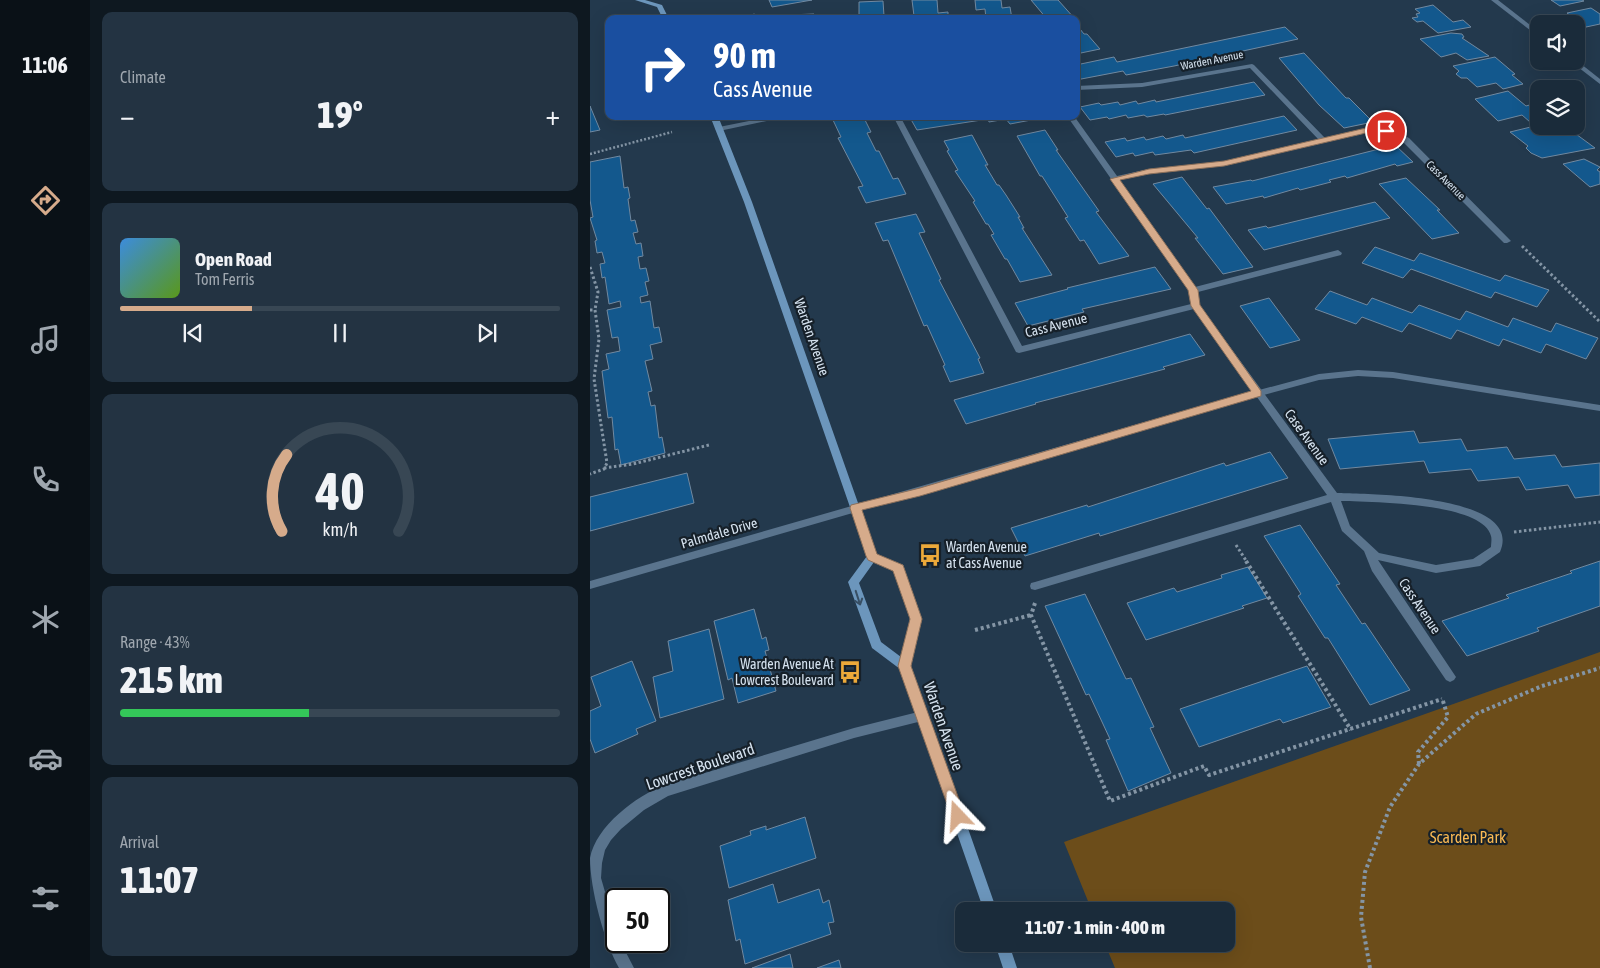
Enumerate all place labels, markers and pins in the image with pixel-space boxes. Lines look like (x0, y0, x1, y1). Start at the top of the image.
pin (1365, 110, 1407, 152)
place label: Warden Avenue at Cass Avenue (946, 539, 1027, 571)
bus stop icon: Warden Avenue at Cass Avenue (917, 542, 943, 568)
place label: Warden Avenue At Lowcrest Boulevard (735, 656, 834, 688)
bus stop icon: Warden Avenue At Lowcrest Boulevard (837, 659, 863, 685)

